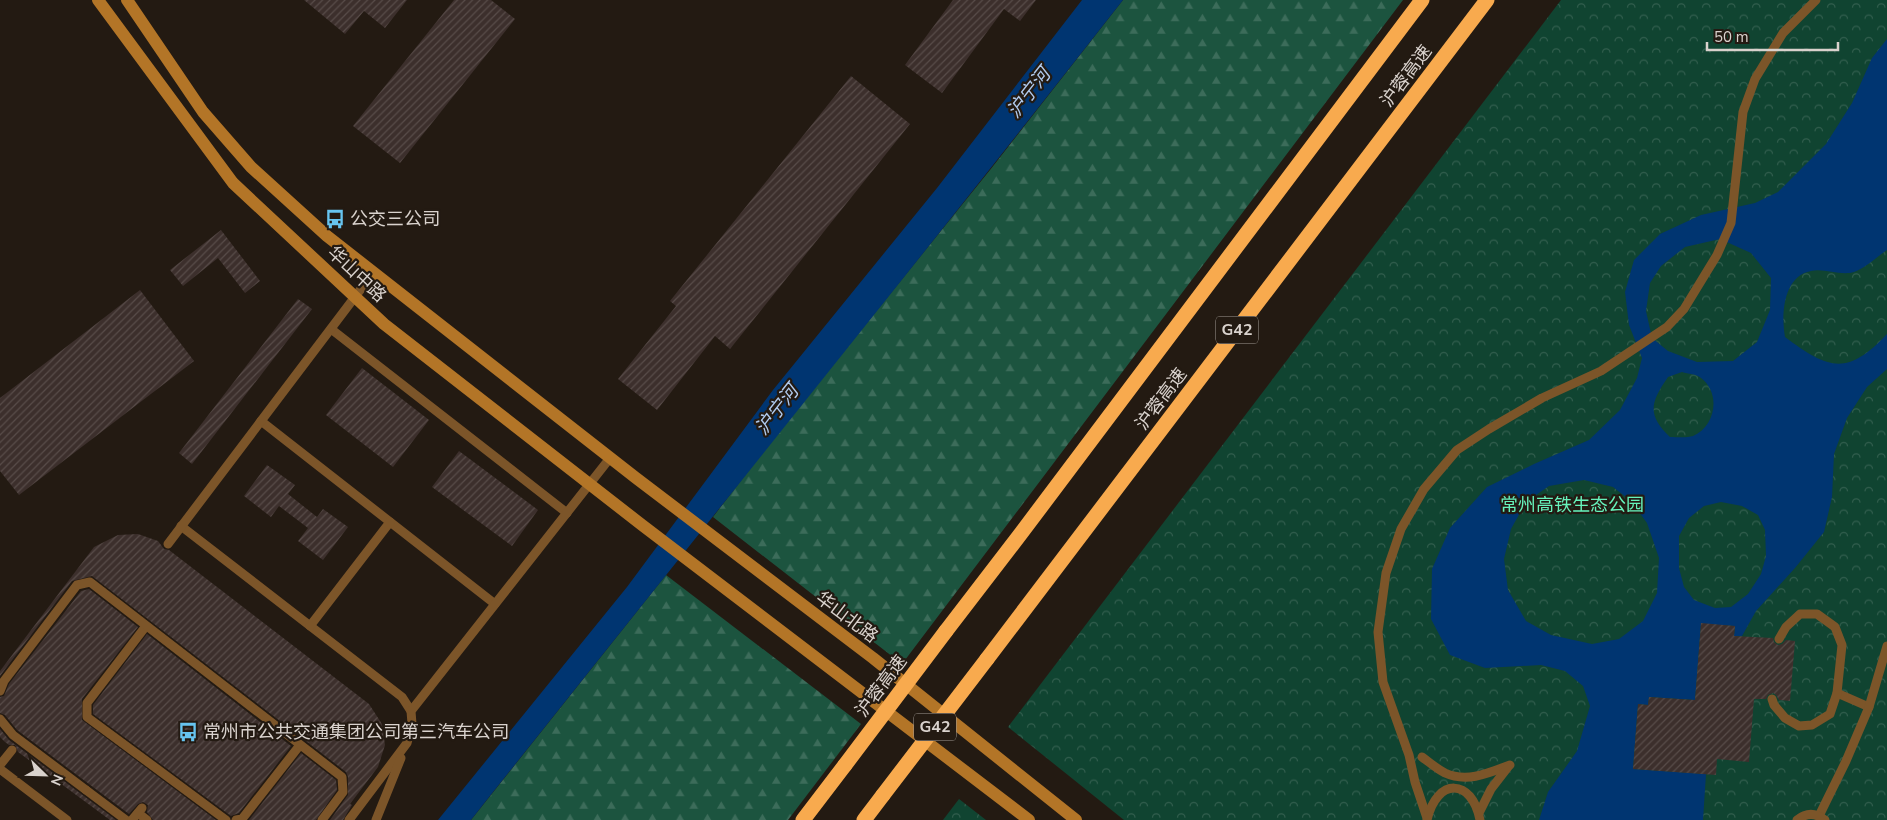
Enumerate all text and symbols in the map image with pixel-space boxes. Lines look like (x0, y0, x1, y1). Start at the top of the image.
scale bar (1707, 20, 1838, 52)
text: 50 m (1714, 27, 1749, 47)
street label: 沪蓉高速 (1375, 40, 1437, 112)
water label: 沪宁河 (1001, 59, 1059, 123)
place label: 公交三公司 (350, 207, 440, 231)
bus stop icon: 公交三公司 (324, 208, 346, 230)
street label: 华山中路 (322, 241, 392, 307)
road number: G42 (1216, 316, 1258, 344)
street label: 沪蓉高速 (1130, 363, 1192, 435)
water label: 沪宁河 (749, 376, 807, 440)
park label: 常州高铁生态公园 (1500, 493, 1644, 517)
street label: 华山北路 (811, 586, 883, 648)
street label: 沪蓉高速 (850, 650, 912, 722)
road number: G42 (914, 714, 956, 740)
place label: 常州市公共交通集团公司第三汽车公司 (203, 720, 509, 744)
bus stop icon: 常州市公共交通集团公司第三汽车公司 (177, 721, 199, 743)
north arrow (20, 750, 70, 800)
text: N (46, 771, 67, 788)

